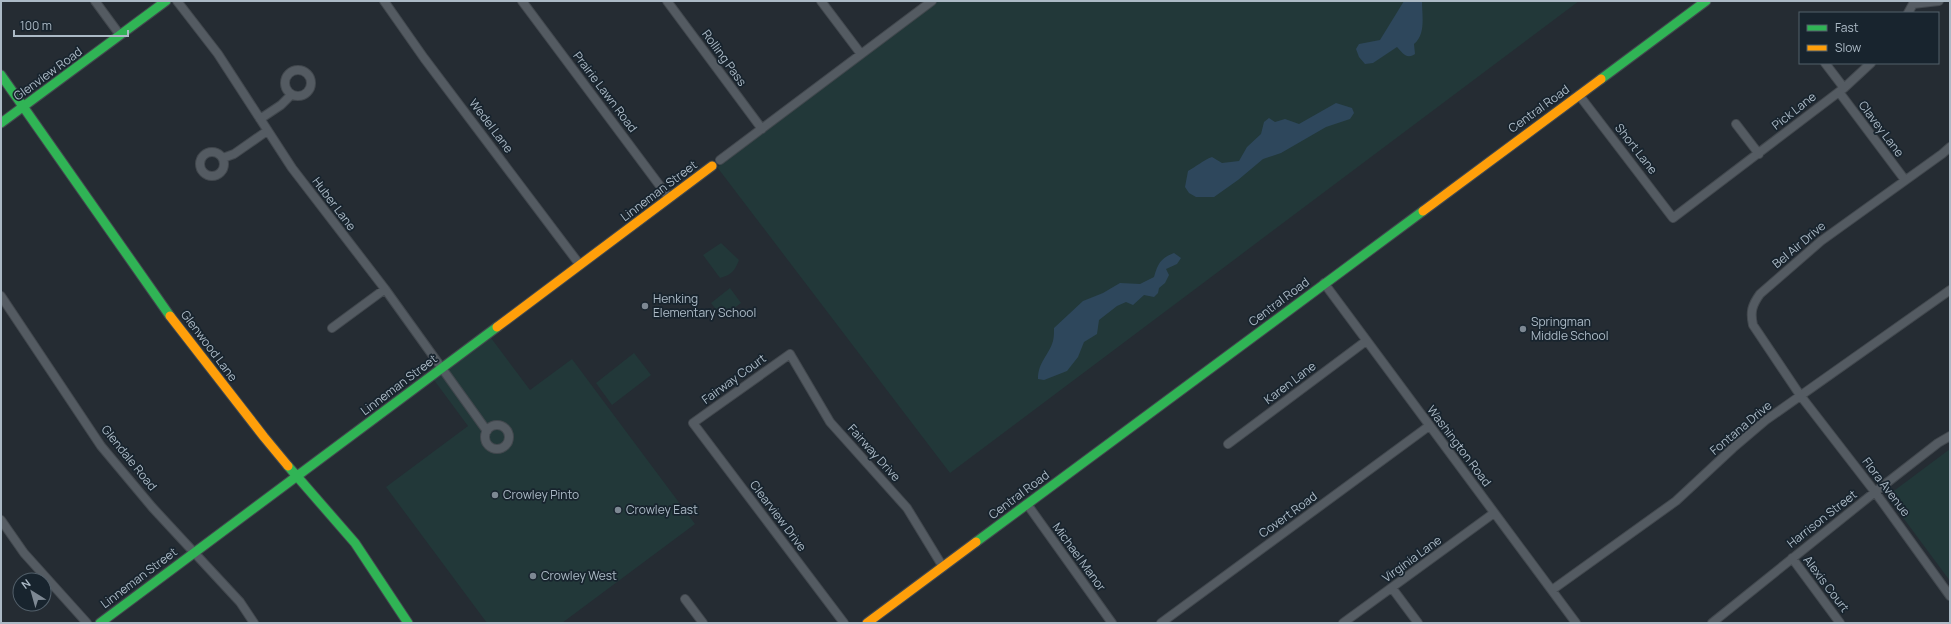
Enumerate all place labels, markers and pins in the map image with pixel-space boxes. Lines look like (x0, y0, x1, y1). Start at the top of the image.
place label: Henking Elementary School (653, 290, 756, 321)
marker: Henking Elementary School (640, 301, 650, 311)
place label: Springman Middle School (1531, 313, 1609, 344)
marker: Springman Middle School (1518, 324, 1528, 334)
place label: Crowley Pinto (503, 486, 579, 503)
marker: Crowley Pinto (490, 490, 500, 500)
place label: Crowley East (626, 501, 698, 518)
marker: Crowley East (613, 505, 623, 515)
place label: Crowley West (541, 567, 617, 584)
marker: Crowley West (528, 571, 538, 581)

